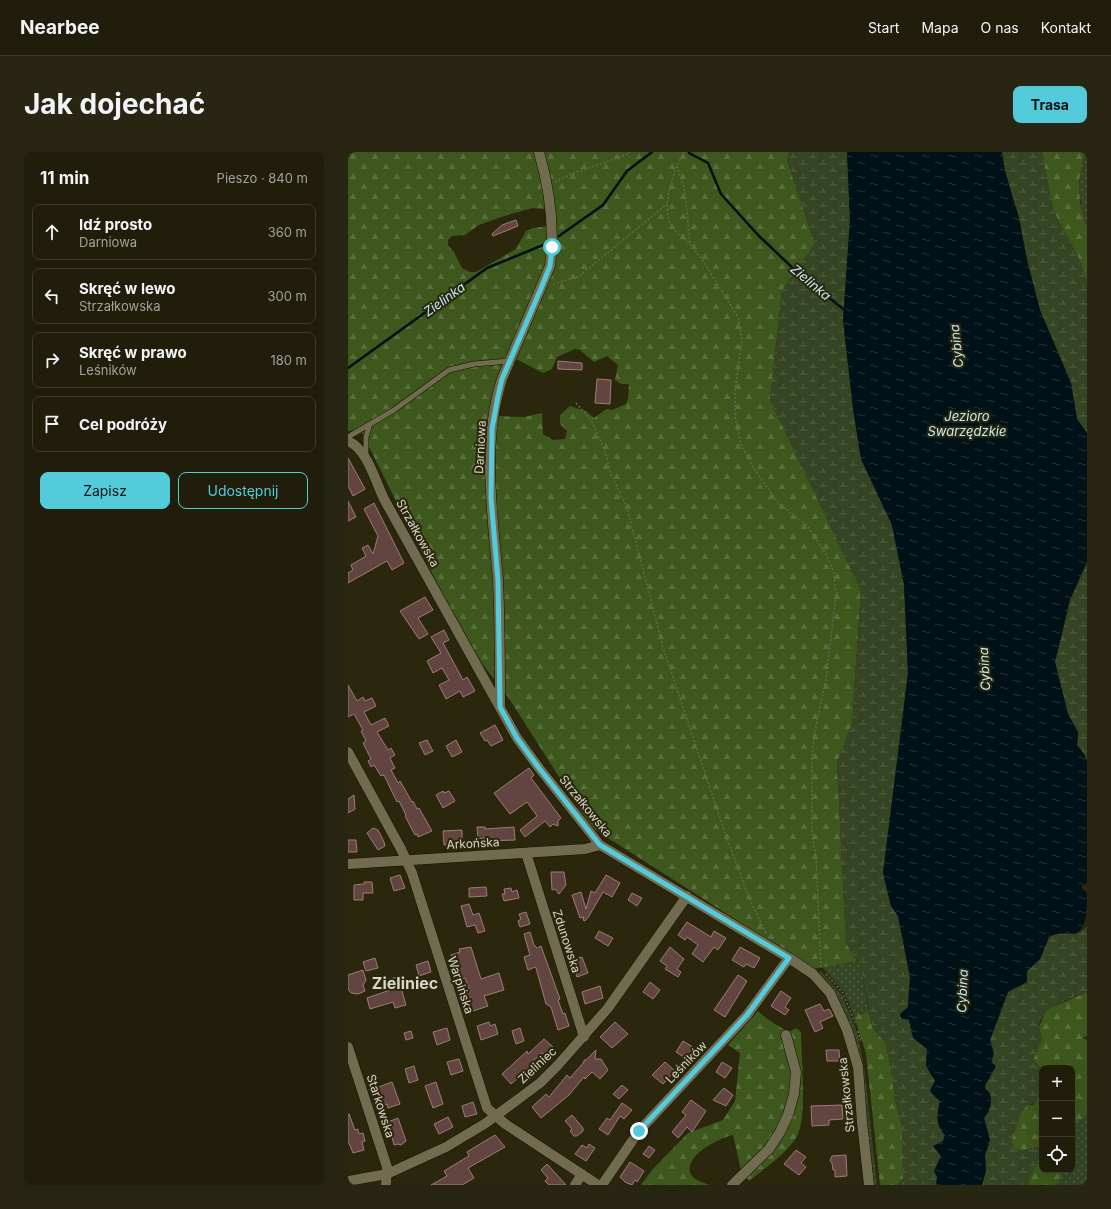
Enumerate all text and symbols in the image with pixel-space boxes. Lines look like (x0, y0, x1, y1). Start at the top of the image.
text: Nearbee (20, 16, 100, 39)
text: Start (868, 19, 899, 36)
text: Mapa (921, 19, 959, 36)
text: O nas (981, 19, 1019, 36)
text: Kontakt (1041, 19, 1091, 36)
button: Trasa (1013, 86, 1087, 123)
text: Jak dojechać (24, 87, 205, 121)
text: 11 min (40, 168, 89, 188)
text: Pieszo · 840 m (217, 170, 308, 186)
text: Idź prosto (79, 215, 152, 234)
icon: ahead (41, 221, 63, 243)
text: 360 m (268, 224, 307, 240)
text: Darniowa (79, 234, 137, 250)
route start (543, 238, 561, 256)
water label: Zielinka (788, 261, 834, 303)
text: Skręć w lewo (79, 279, 175, 298)
water label: Zielinka (420, 279, 468, 319)
icon: left (41, 285, 63, 307)
text: 300 m (268, 288, 307, 304)
text: Strzałkowska (79, 298, 160, 314)
water label: Cybina (946, 323, 966, 369)
text: Skręć w prawo (79, 343, 187, 362)
icon: right (41, 349, 63, 371)
text: 180 m (270, 352, 307, 368)
text: Leśników (79, 362, 137, 378)
water label: Jezioro Swarzędzkie (927, 408, 1007, 439)
icon: arrive (41, 413, 63, 435)
text: Cel podróży (79, 415, 167, 434)
street label: Darniowa (471, 420, 489, 474)
button: Zapisz (40, 472, 170, 509)
button: Udostępnij (178, 472, 308, 509)
street label: Strzałkowska (393, 496, 443, 570)
water label: Cybina (975, 647, 993, 691)
street label: Strzałkowska (557, 772, 615, 840)
street label: Arkońska (446, 834, 500, 852)
street label: Zdunowska (550, 908, 584, 974)
street label: Warpińska (445, 954, 477, 1016)
water label: Cybina (953, 969, 971, 1013)
district label: Zieliniec (372, 973, 438, 993)
street label: Leśników (662, 1038, 710, 1086)
street label: Zieliniec (515, 1043, 559, 1087)
street label: Strzałkowska (835, 1057, 857, 1133)
map controls (1039, 1065, 1075, 1173)
button: + (1039, 1065, 1075, 1101)
street label: Starkowska (364, 1072, 398, 1140)
button: − (1039, 1101, 1075, 1137)
route end (630, 1122, 648, 1140)
button: locate (1039, 1137, 1075, 1173)

